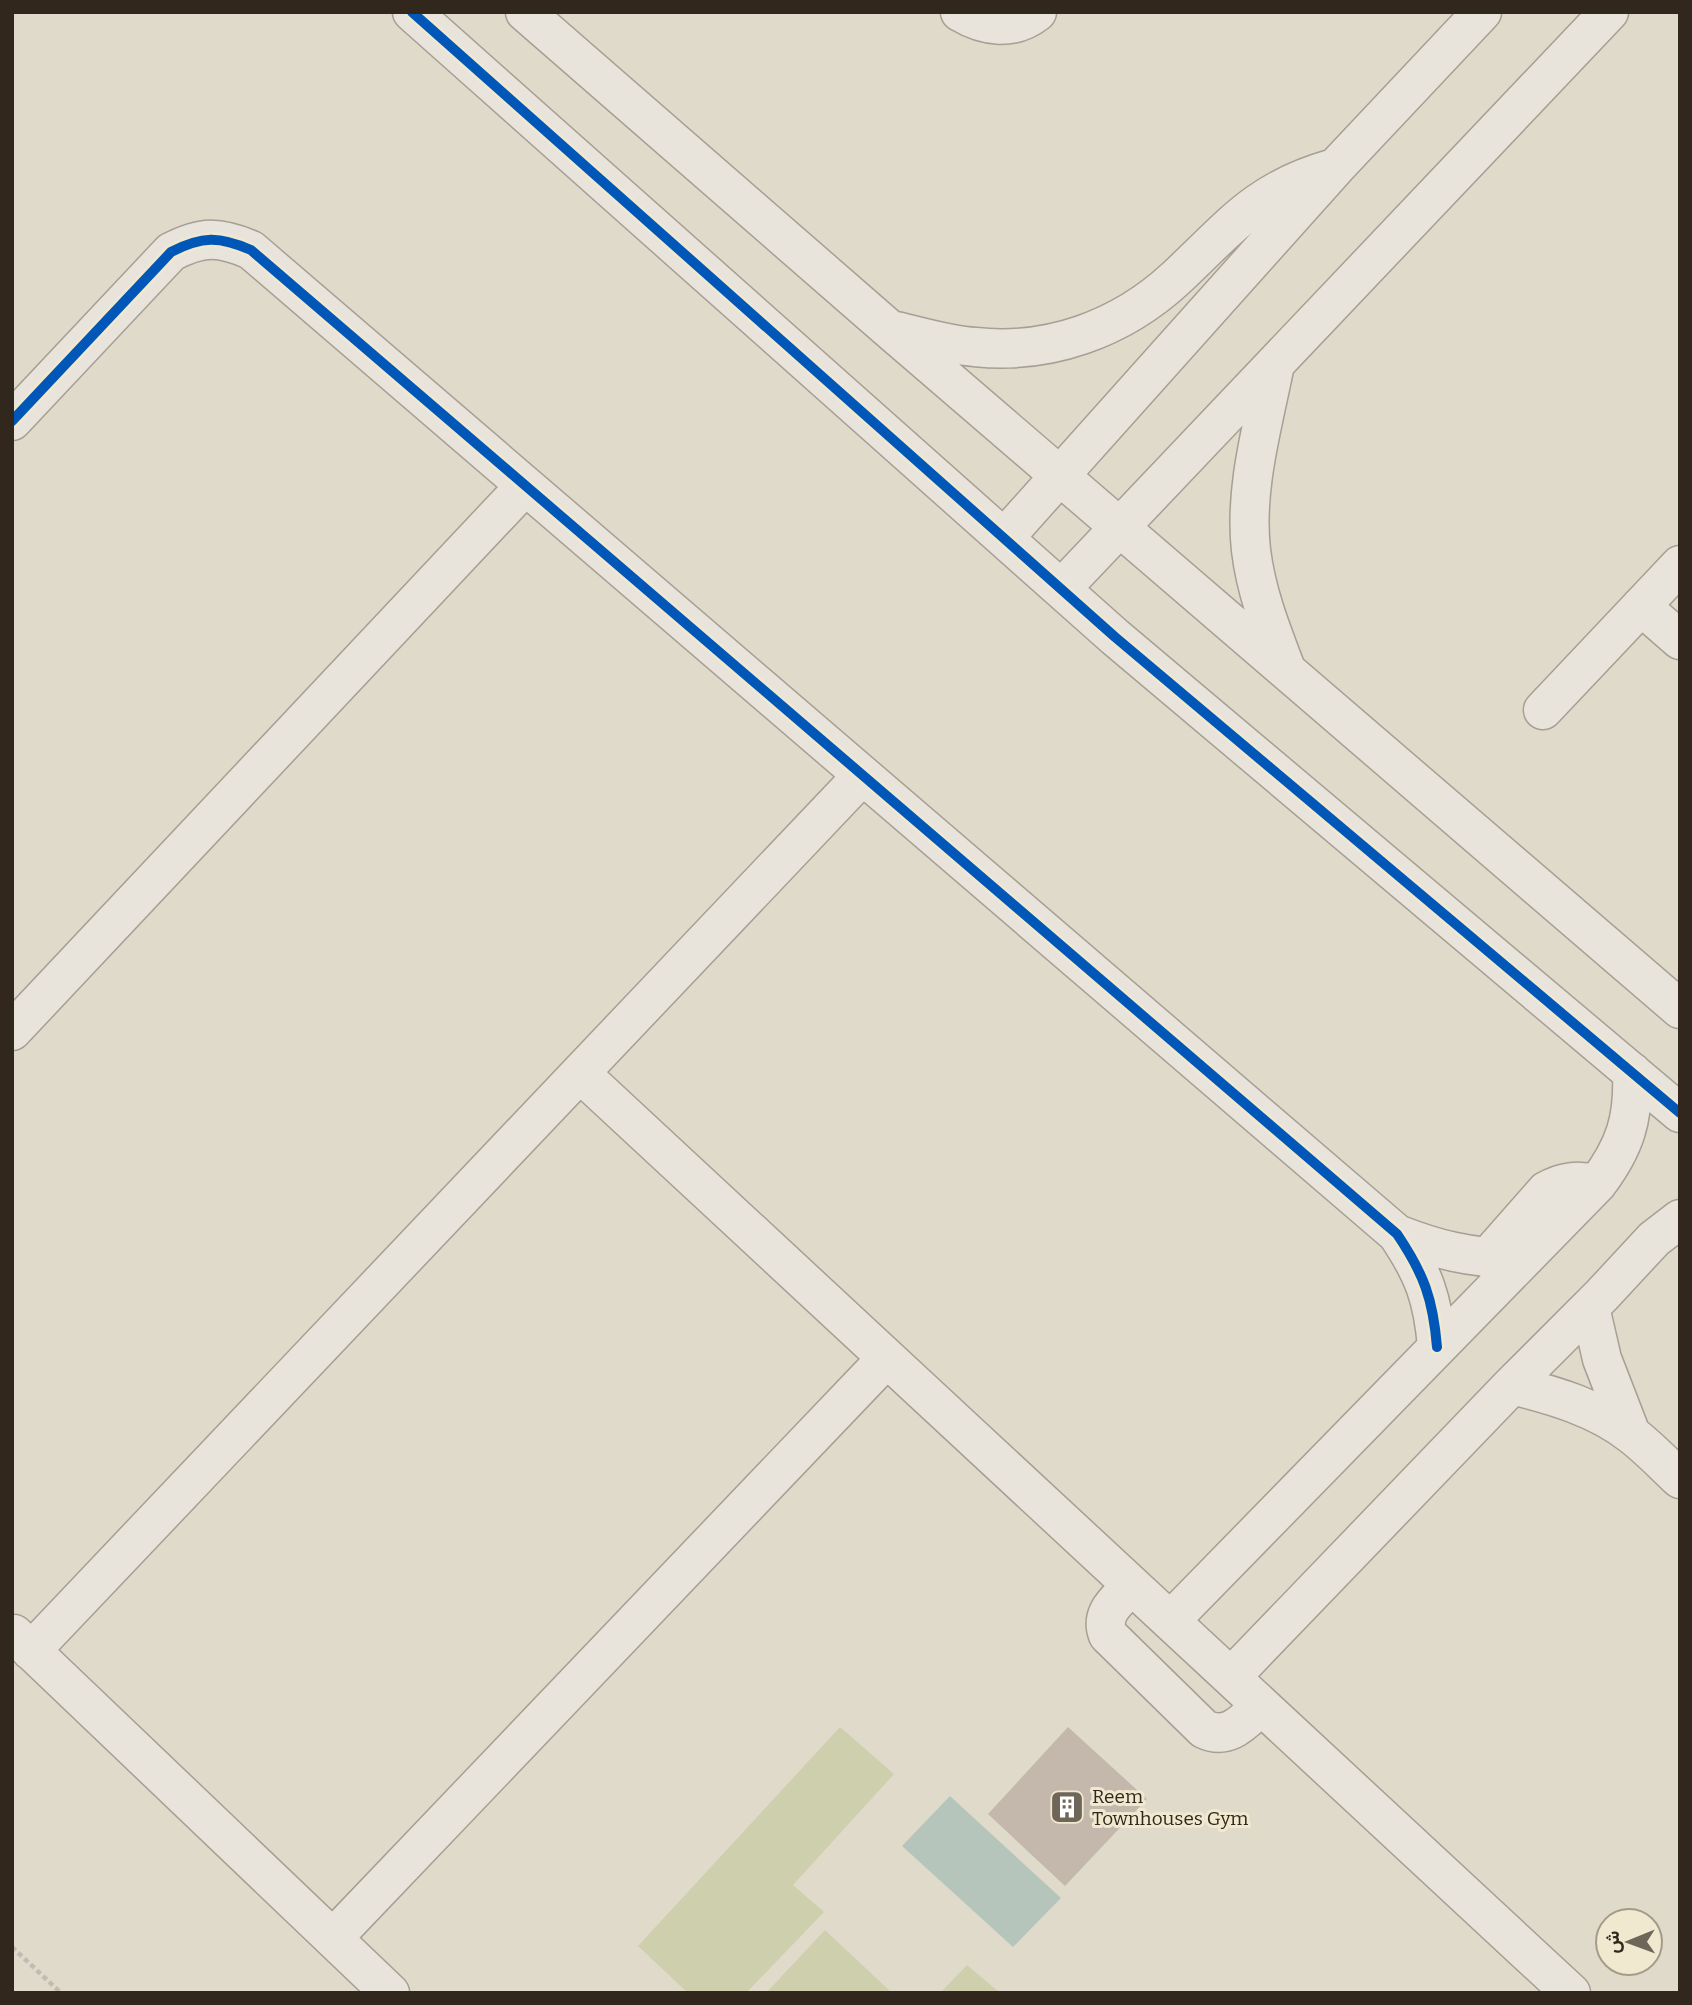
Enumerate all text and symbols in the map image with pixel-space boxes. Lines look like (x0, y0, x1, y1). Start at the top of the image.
place label: Reem Townhouses Gym (1092, 1785, 1248, 1830)
building icon: Reem Townhouses Gym (1048, 1788, 1086, 1826)
north arrow (1594, 1907, 1664, 1977)
text: ش (1601, 1931, 1624, 1954)

